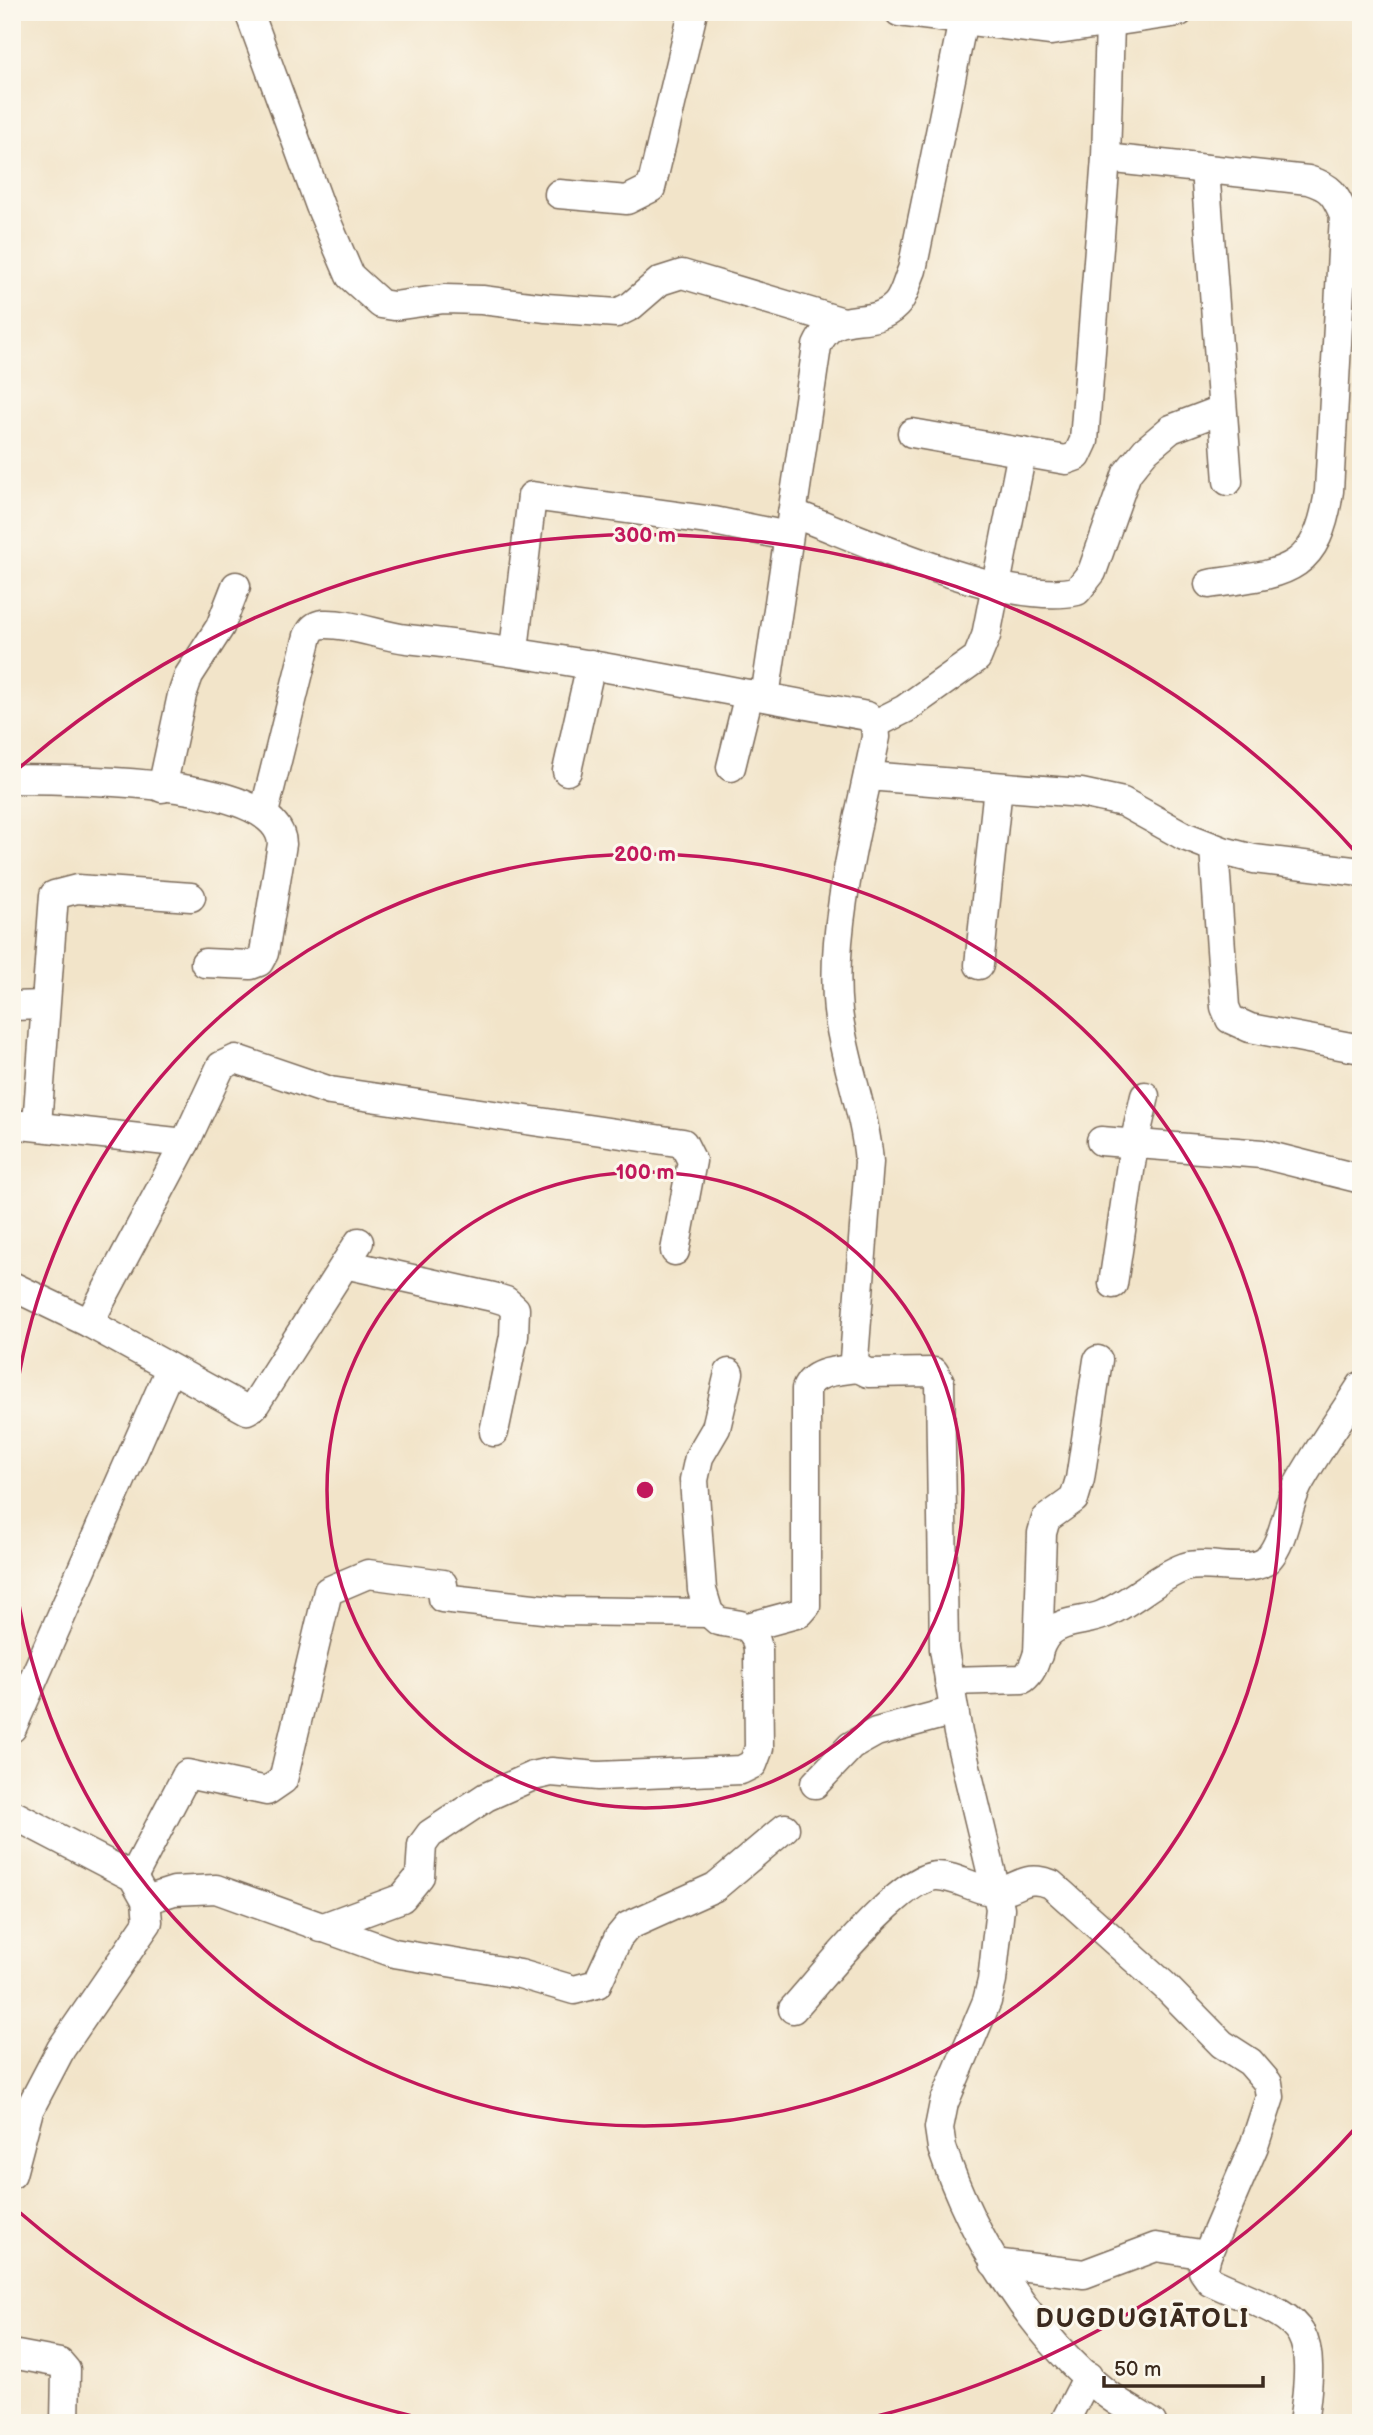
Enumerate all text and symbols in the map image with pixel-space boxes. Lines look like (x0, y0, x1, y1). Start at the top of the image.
text: 300 m (614, 523, 676, 548)
text: 200 m (614, 842, 676, 867)
text: 100 m (616, 1160, 674, 1185)
centre of rings (633, 1478, 657, 1502)
district label: DUGDUGIĀTOLI (1036, 2302, 1250, 2335)
scale bar (1104, 2344, 1263, 2388)
text: 50 m (1114, 2357, 1161, 2382)

